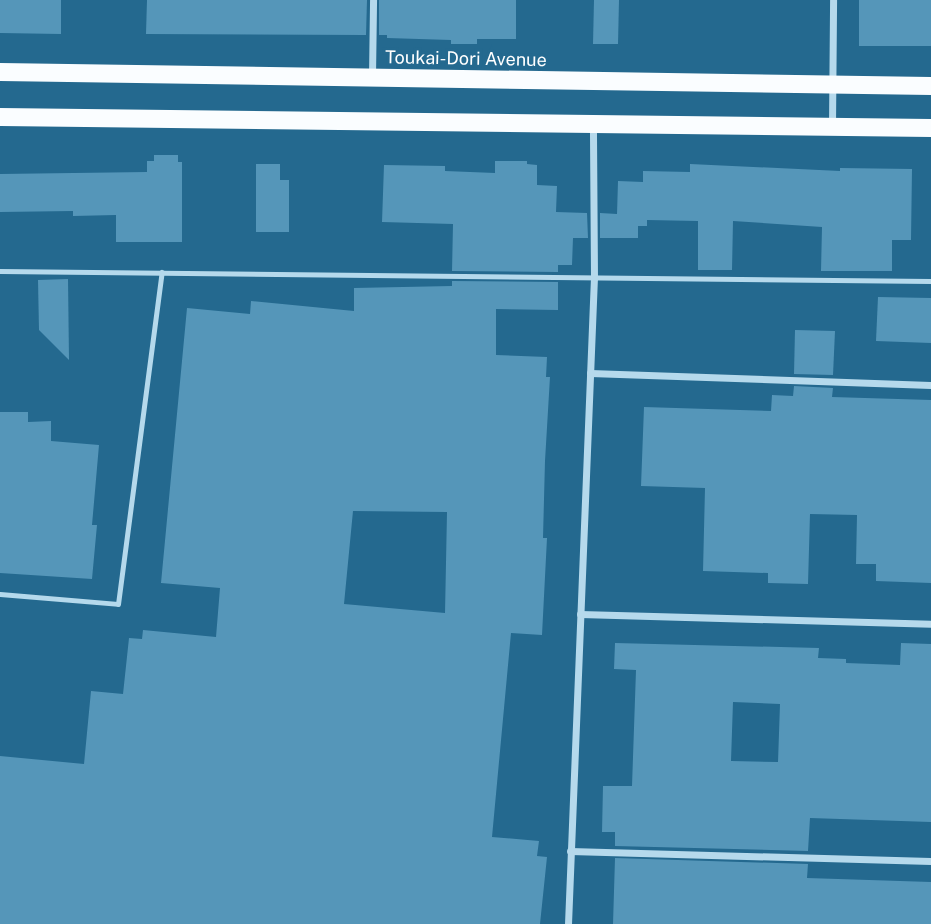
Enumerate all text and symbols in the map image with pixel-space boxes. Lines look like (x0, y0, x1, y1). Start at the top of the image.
street label: Toukai-Dori Avenue (385, 47, 547, 71)

